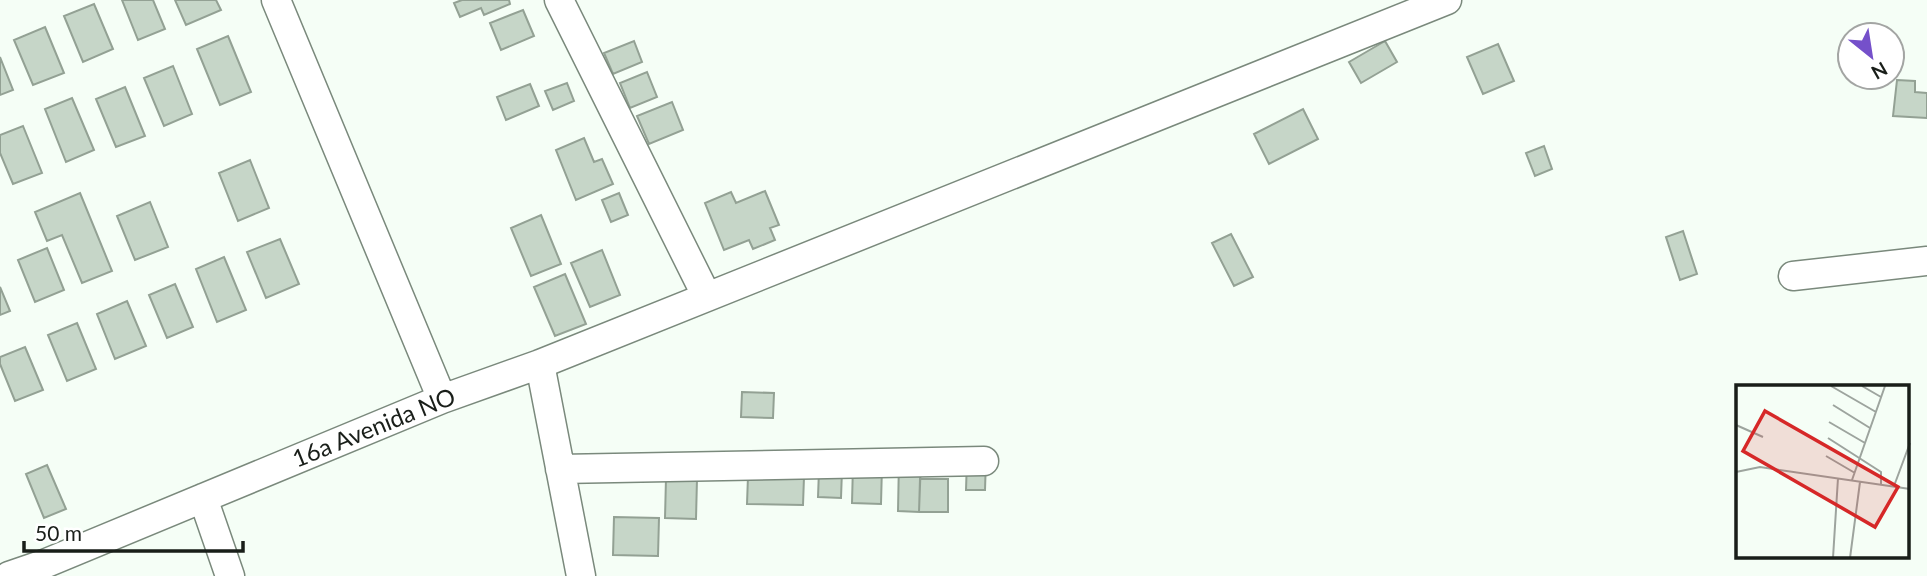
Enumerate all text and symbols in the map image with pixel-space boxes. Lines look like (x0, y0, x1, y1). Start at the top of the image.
north arrow (1836, 21, 1906, 91)
text: N (1868, 58, 1892, 85)
street label: 16a Avenida NO (288, 381, 459, 473)
inset map (1736, 385, 1910, 558)
scale bar (24, 510, 243, 554)
text: 50 m (35, 520, 82, 545)

